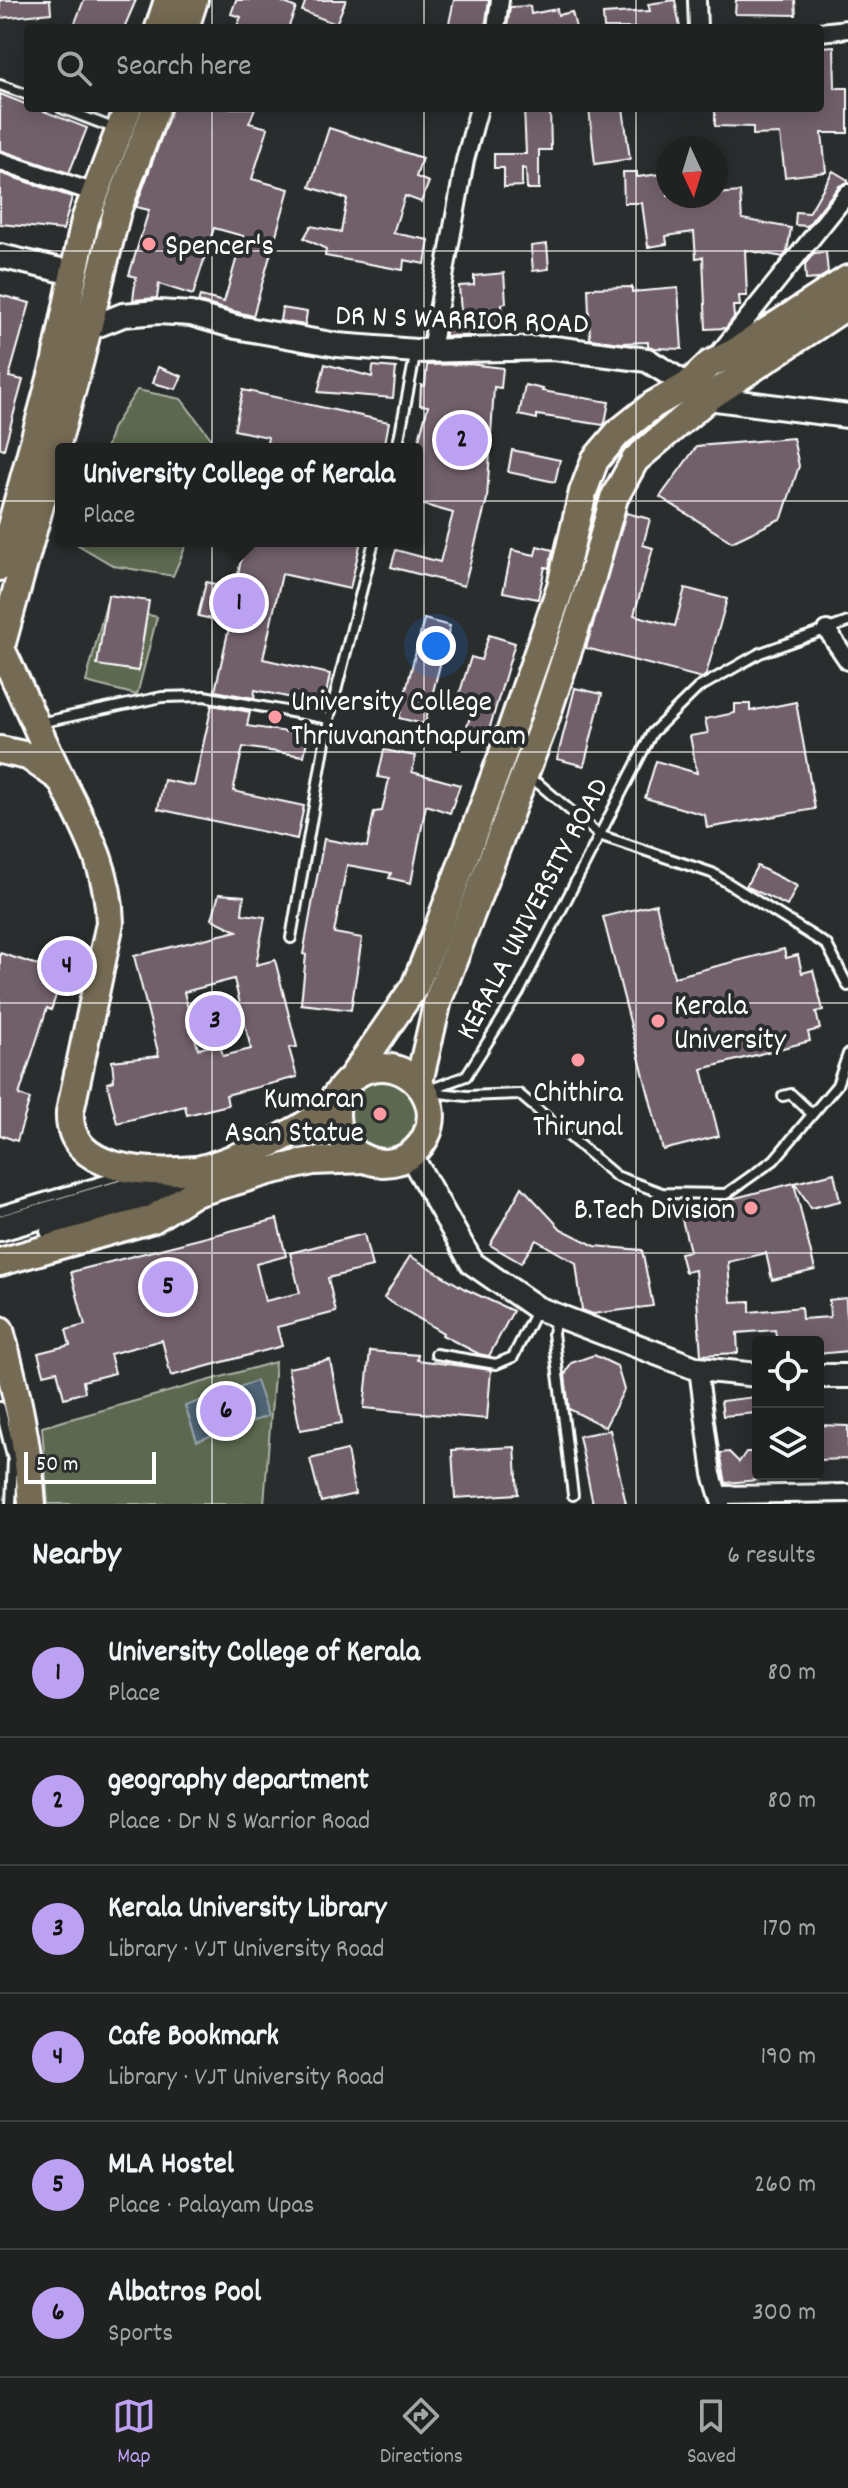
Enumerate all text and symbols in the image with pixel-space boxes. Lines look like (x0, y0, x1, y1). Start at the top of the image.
search box (24, 24, 824, 112)
icon: search (52, 46, 96, 90)
text: Search here (116, 47, 252, 90)
north arrow (656, 136, 728, 208)
place label: Spencer's (165, 227, 274, 270)
marker: Spencer's (140, 235, 158, 253)
street label: DR N S WARRIOR ROAD (335, 297, 589, 348)
pin: 2 (436, 410, 488, 470)
popup (55, 443, 423, 547)
text: University College of Kerala (83, 455, 395, 498)
text: Place (83, 498, 135, 535)
pin: 1 (213, 573, 265, 633)
your location (416, 626, 456, 666)
place label: University College Thriuvananthapuram (291, 683, 526, 760)
marker: University College Thriuvananthapuram (266, 708, 284, 726)
street label: KERALA UNIVERSITY ROAD (448, 771, 622, 1049)
pin: 4 (41, 936, 93, 996)
place label: Kerala University (674, 987, 787, 1064)
pin: 3 (189, 991, 241, 1051)
marker: Kerala University (649, 1012, 667, 1030)
marker: Chithira Thirunal (569, 1051, 587, 1069)
place label: Chithira Thirunal (533, 1074, 624, 1151)
place label: Kumaran Asan Statue (225, 1080, 364, 1157)
marker: Kumaran Asan Statue (371, 1105, 389, 1123)
place label: B.Tech Division (574, 1191, 735, 1234)
marker: B.Tech Division (742, 1199, 760, 1217)
pin: 5 (142, 1257, 194, 1317)
map controls (752, 1336, 824, 1480)
button: locate (752, 1336, 824, 1408)
pin: 6 (200, 1381, 252, 1441)
button: layers (752, 1408, 824, 1480)
scale bar (24, 1448, 156, 1484)
text: 50 m (36, 1450, 78, 1481)
text: Nearby (32, 1532, 121, 1581)
text: 6 results (727, 1538, 816, 1575)
text: University College of Kerala (108, 1633, 420, 1676)
text: 1 (55, 1655, 61, 1692)
text: 80 m (768, 1655, 816, 1692)
text: Place (108, 1676, 160, 1713)
text: geography department (108, 1761, 369, 1804)
text: 2 (52, 1783, 64, 1820)
text: 80 m (768, 1783, 816, 1820)
text: Place · Dr N S Warrior Road (108, 1804, 370, 1841)
text: Kerala University Library (108, 1889, 386, 1932)
text: 3 (52, 1911, 64, 1948)
text: 170 m (762, 1911, 816, 1948)
text: Library · VJT University Road (108, 1932, 384, 1969)
text: Cafe Bookmark (108, 2017, 279, 2060)
text: 4 (53, 2039, 63, 2076)
text: 190 m (760, 2039, 816, 2076)
text: Library · VJT University Road (108, 2060, 384, 2097)
text: MLA Hostel (108, 2145, 234, 2188)
text: 5 (52, 2167, 64, 2204)
text: 260 m (754, 2167, 816, 2204)
text: Place · Palayam Upas (108, 2188, 315, 2225)
text: Albatros Pool (108, 2273, 261, 2316)
text: 6 (52, 2295, 64, 2332)
text: 300 m (752, 2295, 816, 2332)
text: Sports (108, 2316, 173, 2353)
tab: Map (112, 2394, 156, 2473)
tab: Directions (380, 2394, 463, 2473)
tab: Saved (687, 2394, 736, 2473)

